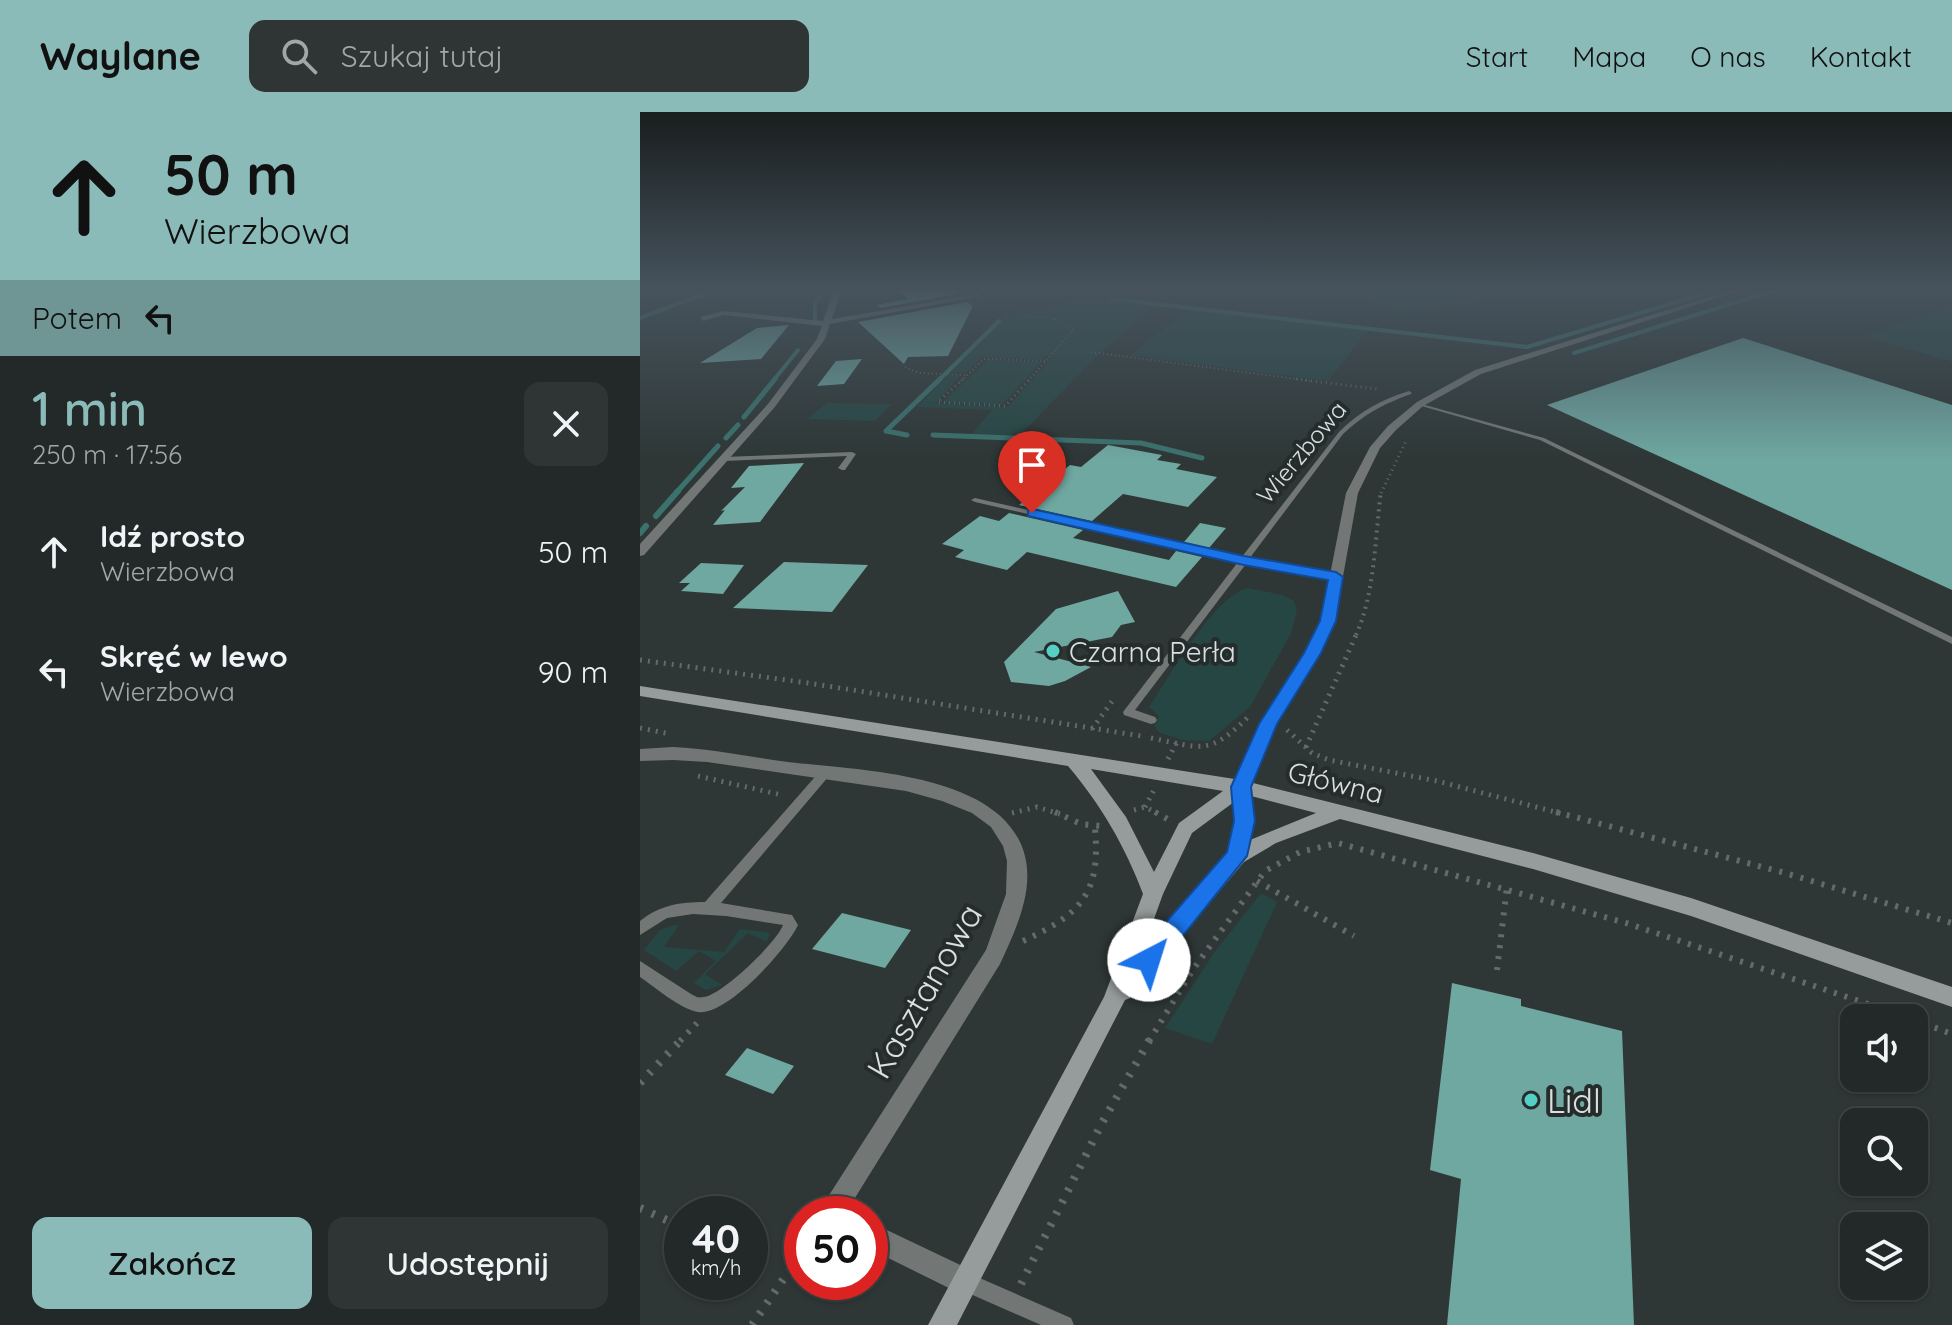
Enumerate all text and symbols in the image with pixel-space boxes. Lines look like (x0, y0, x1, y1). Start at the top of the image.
search box (249, 20, 809, 92)
text: Waylane (40, 32, 201, 80)
icon: search (277, 34, 321, 78)
text: Szukaj tutaj (341, 37, 503, 75)
text: Start (1466, 39, 1528, 74)
text: Mapa (1572, 39, 1646, 74)
text: O nas (1690, 39, 1766, 74)
text: Kontakt (1810, 39, 1912, 74)
text: 50 m (164, 139, 298, 209)
icon: ahead (32, 144, 136, 248)
text: Wierzbowa (164, 208, 351, 253)
icon: left (138, 296, 182, 340)
text: Potem (32, 299, 122, 337)
text: 1 min (32, 378, 147, 438)
button: close (524, 382, 608, 466)
street label: Wierzbowa (1250, 395, 1352, 509)
pin (998, 431, 1066, 513)
text: 250 m · 17:56 (32, 438, 182, 471)
icon: arrive (1010, 443, 1054, 487)
text: Idź prosto (100, 517, 245, 555)
icon: ahead (32, 530, 76, 574)
text: 50 m (538, 533, 608, 571)
text: Wierzbowa (100, 555, 235, 588)
place label: Czarna Perła (1069, 634, 1236, 669)
text: Skręć w lewo (100, 637, 288, 675)
marker: Czarna Perła (1044, 642, 1062, 660)
icon: left (32, 650, 76, 694)
text: 90 m (538, 653, 608, 691)
text: Wierzbowa (100, 675, 235, 708)
street label: Główna (1285, 753, 1387, 811)
street label: Kasztanowa (857, 896, 991, 1086)
position arrow (1107, 918, 1191, 1002)
map controls (1840, 1004, 1928, 1300)
button: sound (1840, 1004, 1928, 1092)
place label: Lidl (1547, 1079, 1601, 1122)
marker: Lidl (1522, 1091, 1540, 1109)
button: search (1840, 1108, 1928, 1196)
speed limit sign: 50 (784, 1196, 888, 1300)
button: layers (1840, 1212, 1928, 1300)
text: 40 (692, 1213, 740, 1263)
button: Zakończ (32, 1217, 312, 1309)
button: Udostępnij (328, 1217, 608, 1309)
text: km/h (691, 1255, 741, 1280)

